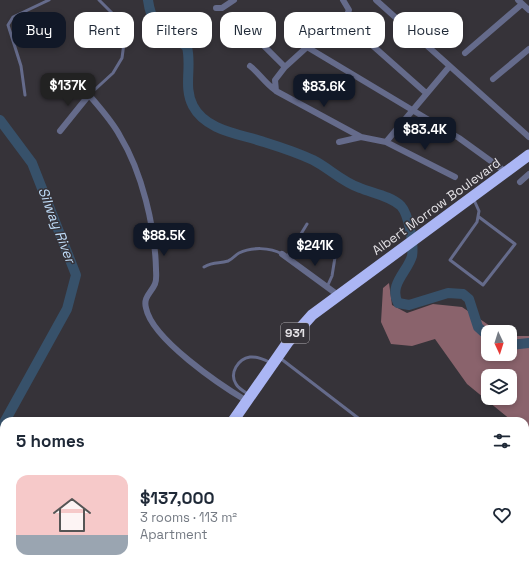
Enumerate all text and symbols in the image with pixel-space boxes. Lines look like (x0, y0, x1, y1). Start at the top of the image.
chip: Buy (12, 12, 66, 48)
chip: Rent (74, 12, 134, 48)
chip: Filters (142, 12, 212, 48)
chip: New (220, 12, 276, 48)
chip: Apartment (284, 12, 385, 48)
chip: House (393, 12, 463, 48)
pin: $137K (40, 73, 96, 107)
pin: $83.6K (291, 74, 357, 108)
text: $137K (50, 77, 87, 94)
text: $83.6K (302, 78, 346, 95)
pin: $83.4K (392, 117, 458, 151)
text: $83.4K (403, 121, 447, 138)
street label: Albert Morrow Boulevard (369, 154, 504, 259)
water label: Silway River (34, 185, 80, 267)
pin: $88.5K (131, 223, 197, 257)
text: $88.5K (142, 227, 186, 244)
pin: $241K (287, 233, 343, 267)
text: $241K (296, 237, 334, 254)
road number: 931 (281, 323, 309, 343)
north arrow (481, 325, 517, 361)
map controls (481, 325, 517, 405)
button: layers (481, 369, 517, 405)
text: 5 homes (16, 430, 85, 452)
icon: filters (491, 430, 513, 452)
text: $137,000 (140, 487, 214, 509)
icon: home (48, 491, 96, 539)
icon: heart (491, 504, 513, 526)
text: 3 rooms · 113 m² (140, 509, 237, 526)
text: Apartment (140, 526, 208, 543)

